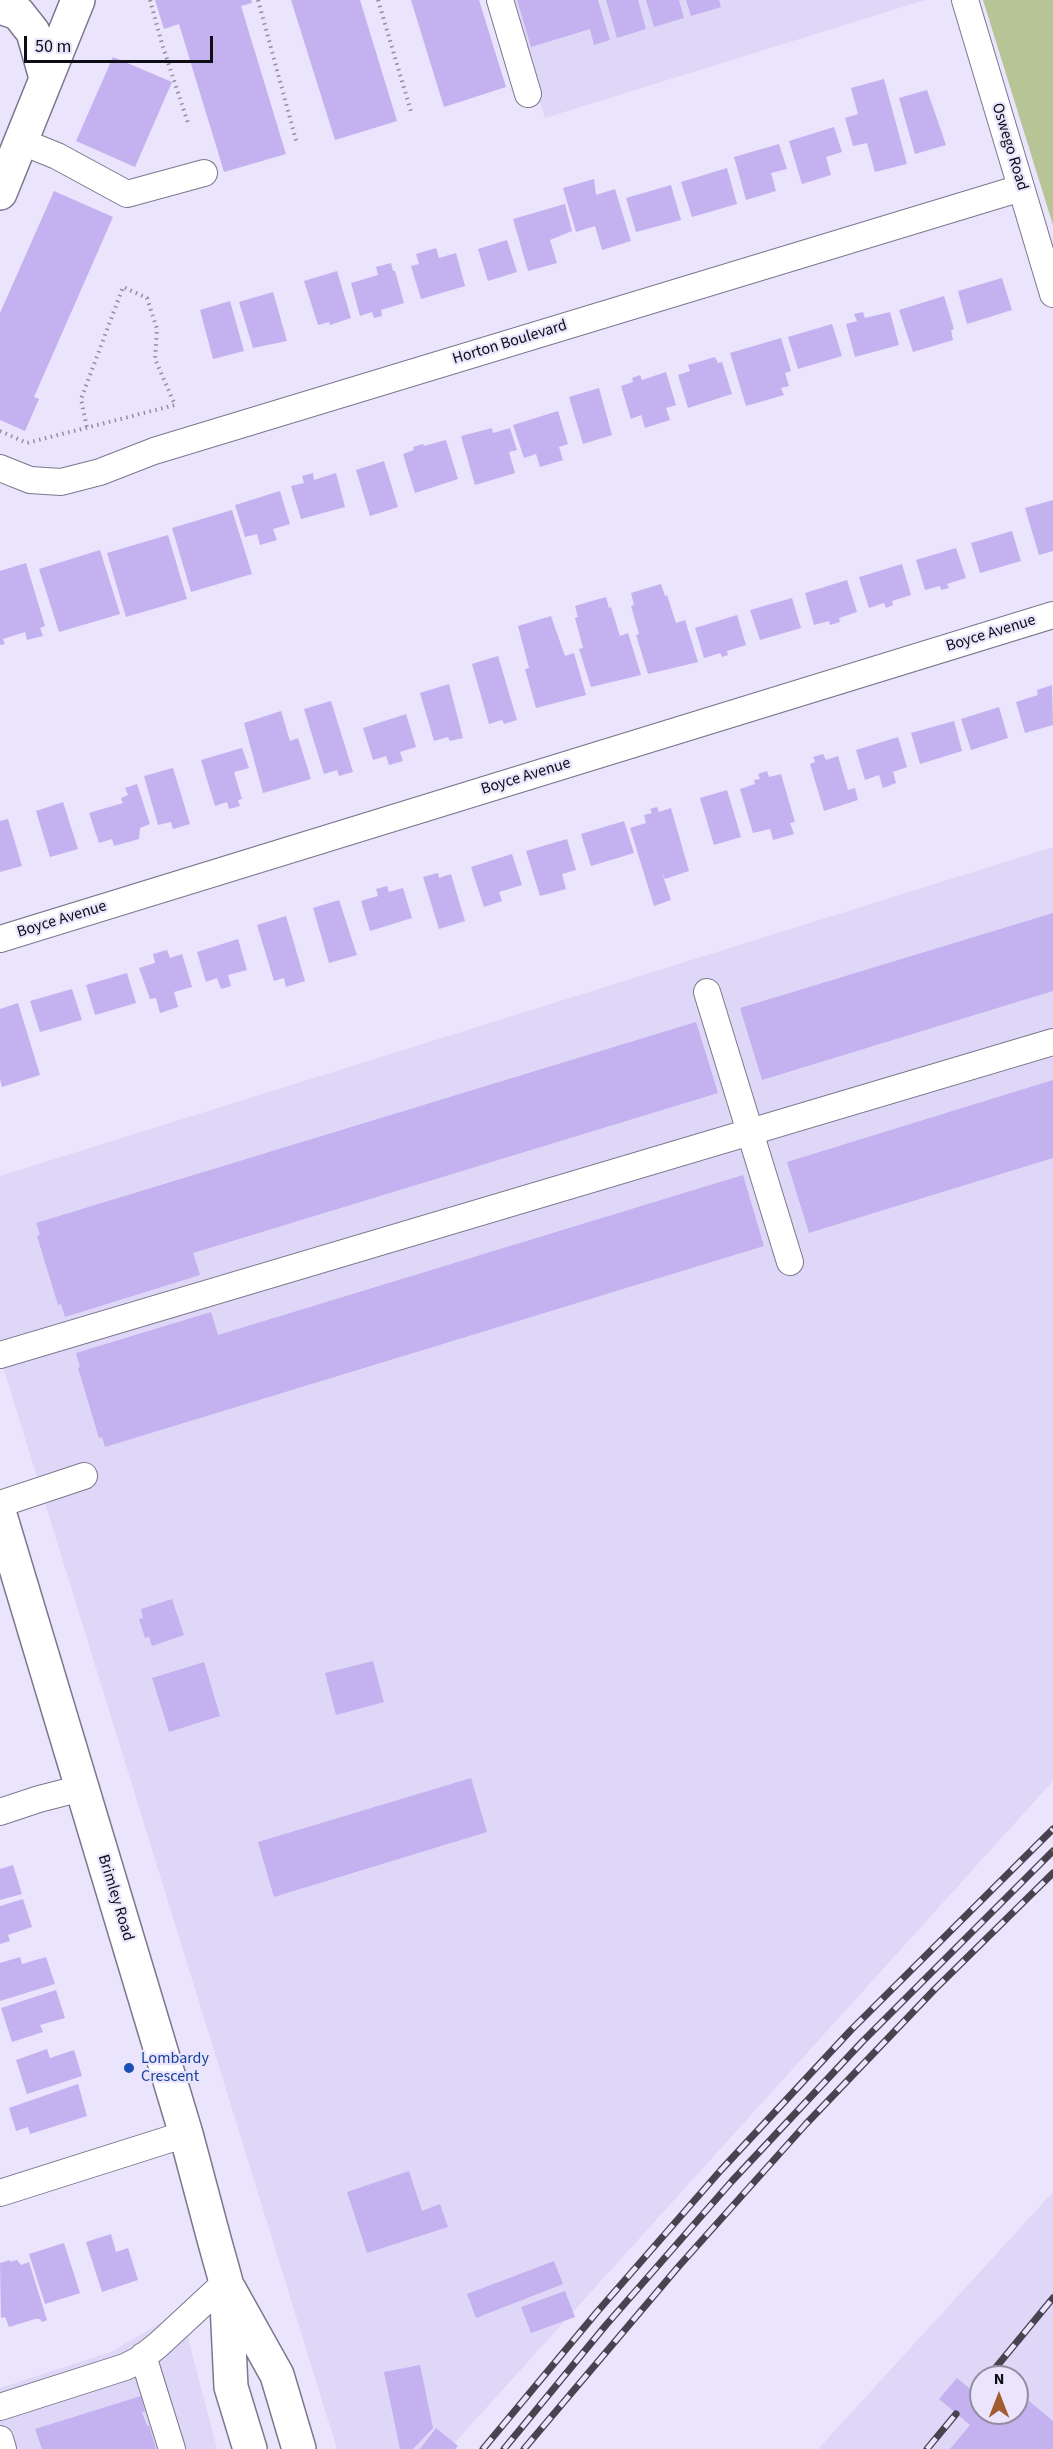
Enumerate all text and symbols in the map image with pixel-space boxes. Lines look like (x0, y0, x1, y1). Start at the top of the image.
scale bar (27, 24, 216, 62)
text: 50 m (35, 34, 71, 59)
street label: Oswego Road (987, 101, 1031, 193)
street label: Horton Boulevard (450, 316, 570, 370)
street label: Boyce Avenue (944, 611, 1038, 657)
street label: Boyce Avenue (479, 754, 573, 800)
street label: Boyce Avenue (15, 897, 109, 943)
street label: Brimley Road (93, 1853, 137, 1943)
place label: Lombardy Crescent (141, 2049, 209, 2087)
marker: Lombardy Crescent (122, 2061, 136, 2075)
north arrow (969, 2365, 1029, 2425)
text: N (994, 2368, 1004, 2390)

